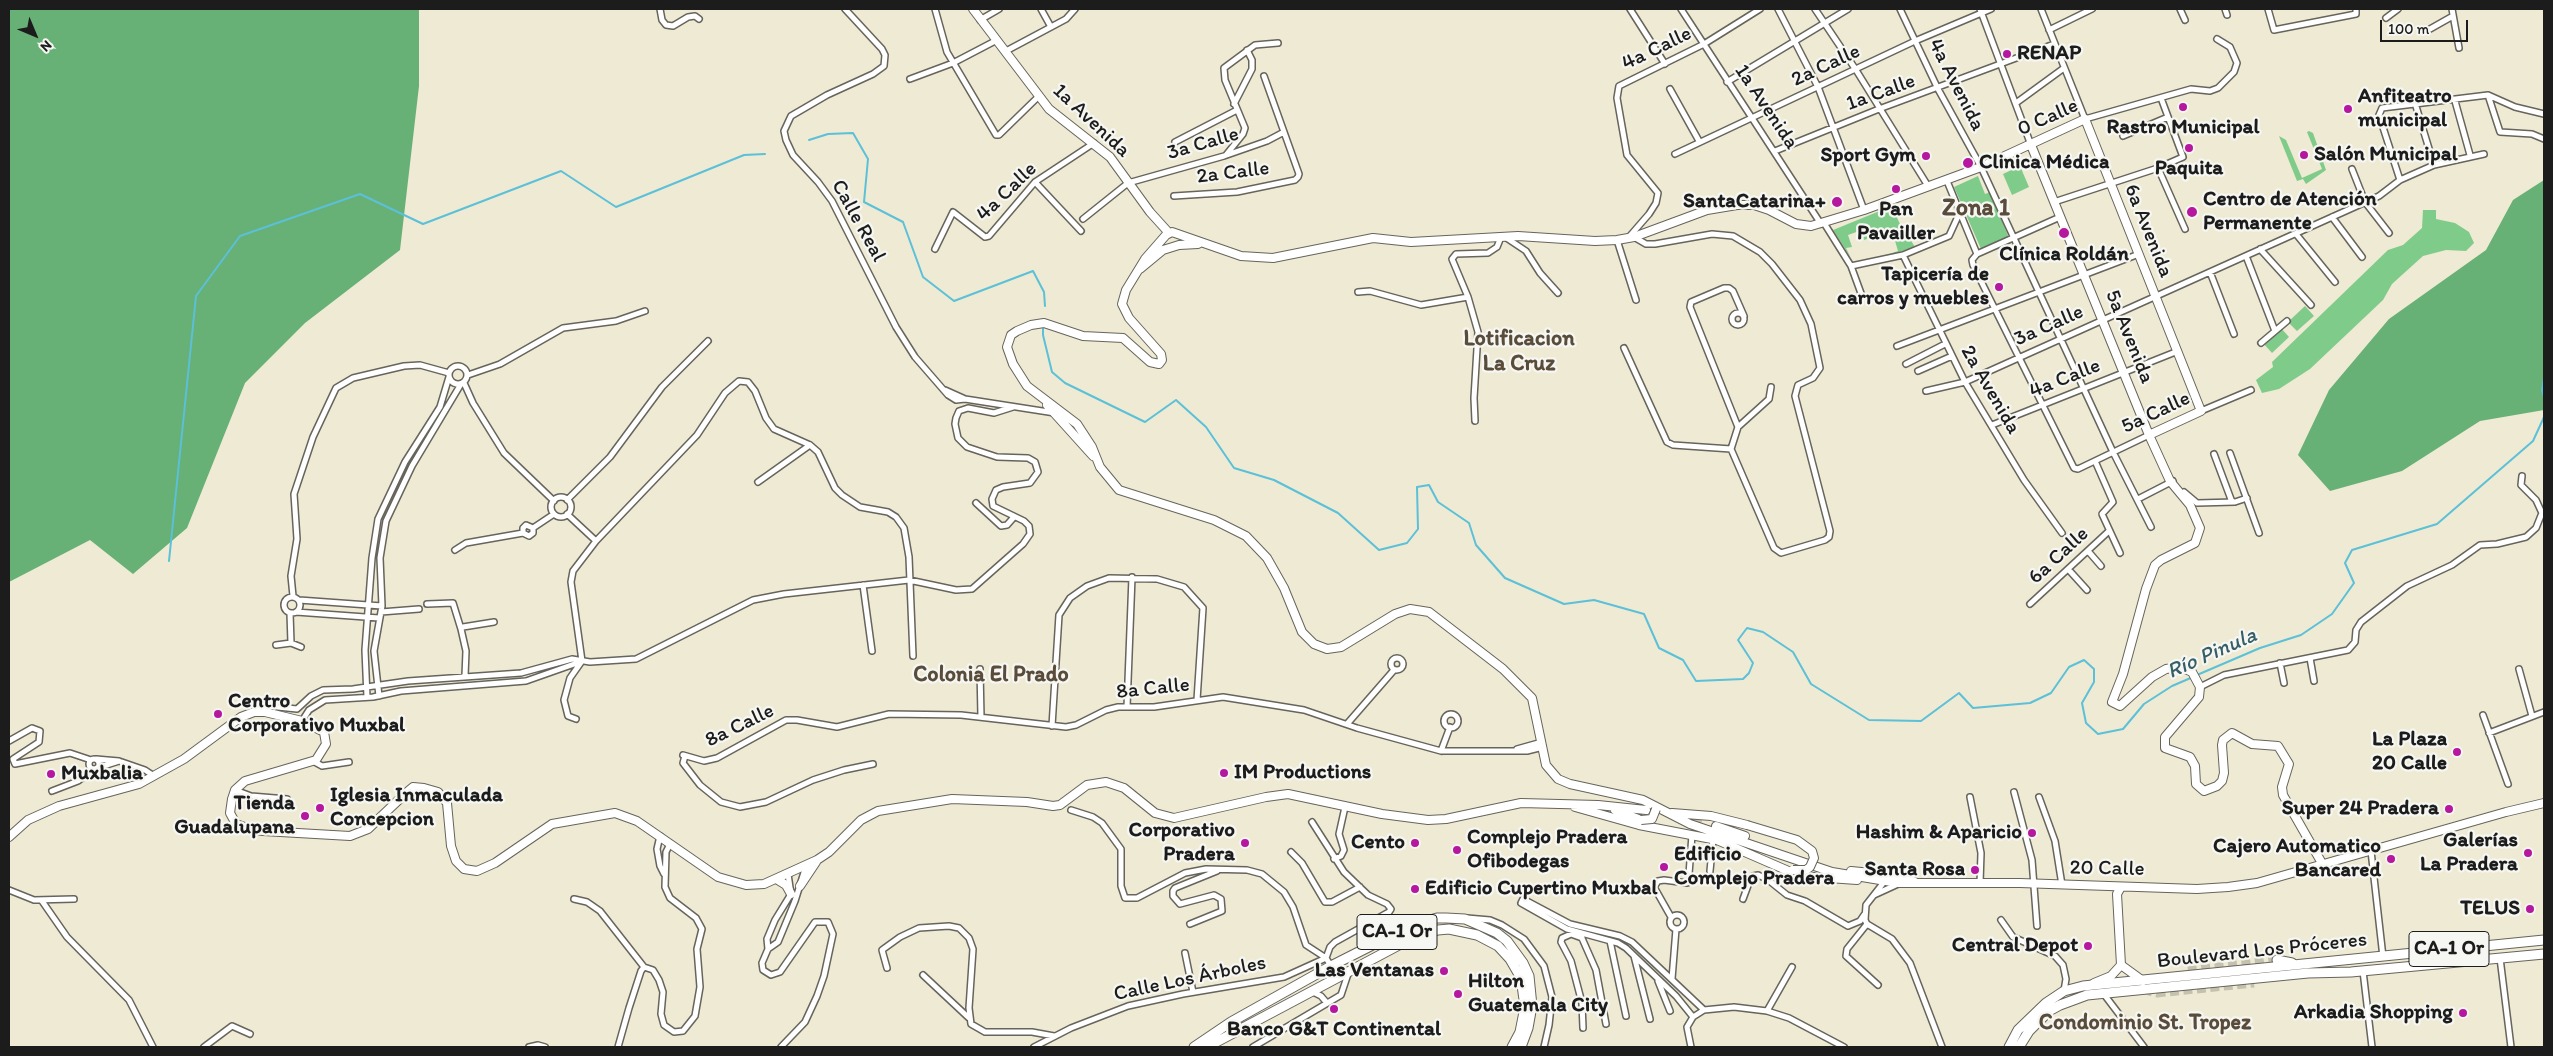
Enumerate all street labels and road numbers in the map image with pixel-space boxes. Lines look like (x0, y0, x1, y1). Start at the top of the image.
street label: 4a Calle (1618, 21, 1696, 77)
street label: 4a Avenida (1922, 35, 1990, 135)
street label: 2a Calle (1788, 39, 1864, 93)
street label: 1a Avenida (1728, 60, 1804, 154)
street label: 1a Calle (1843, 69, 1919, 117)
street label: 1a Avenida (1047, 79, 1135, 163)
street label: 0 Calle (2014, 93, 2082, 143)
street label: 3a Calle (1164, 122, 1242, 166)
street label: 2a Calle (1195, 156, 1271, 190)
street label: 4a Calle (971, 157, 1043, 227)
street label: Calle Real (825, 176, 891, 266)
street label: 6a Avenida (2118, 181, 2178, 281)
street label: 5a Avenida (2099, 287, 2159, 387)
street label: 3a Calle (2010, 300, 2088, 352)
street label: 2a Avenida (1954, 341, 2026, 439)
street label: 4a Calle (2026, 353, 2104, 405)
street label: 5a Calle (2118, 386, 2194, 440)
street label: 6a Calle (2024, 522, 2094, 590)
street label: 8a Calle (1115, 673, 1191, 705)
street label: 8a Calle (701, 699, 779, 753)
street label: 20 Calle (2069, 856, 2145, 882)
road number: CA-1 Or (1357, 914, 1437, 950)
street label: Boulevard Los Próceres (2156, 927, 2368, 975)
road number: CA-1 Or (2409, 932, 2489, 966)
street label: Calle Los Árboles (1111, 951, 1269, 1007)

